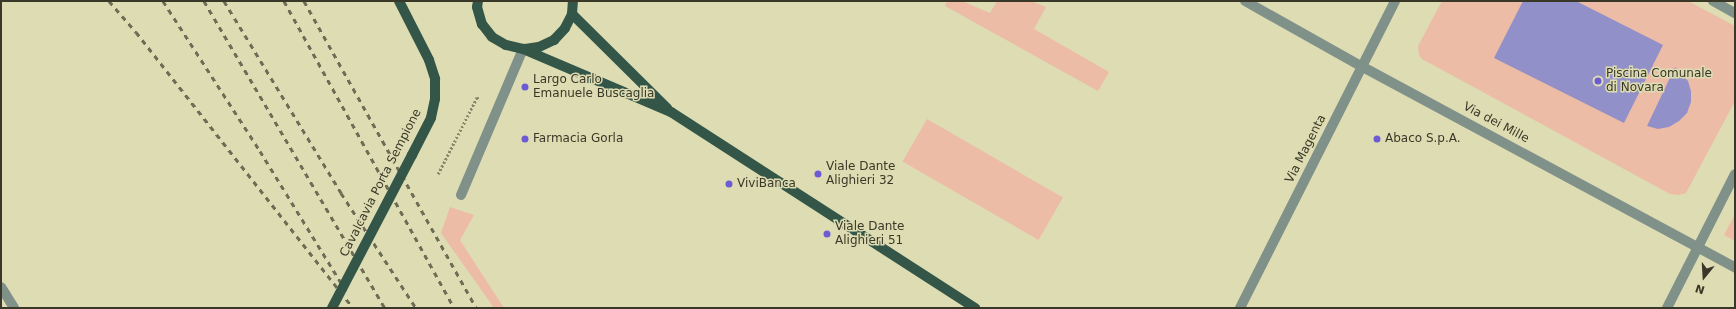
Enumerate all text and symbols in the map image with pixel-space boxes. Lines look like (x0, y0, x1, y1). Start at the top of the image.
place label: Piscina Comunale di Novara (1606, 67, 1712, 95)
place label: Largo Carlo Emanuele Buscaglia (533, 73, 654, 101)
marker: Piscina Comunale di Novara (1593, 76, 1603, 86)
marker: Largo Carlo Emanuele Buscaglia (520, 82, 530, 92)
street label: Via dei Mille (1461, 100, 1531, 146)
street label: Cavalcavia Porta Sempione (337, 107, 425, 259)
street label: Via Magenta (1283, 112, 1329, 186)
place label: Farmacia Gorla (533, 132, 623, 146)
place label: Abaco S.p.A. (1385, 132, 1461, 146)
marker: Farmacia Gorla (520, 134, 530, 144)
marker: Abaco S.p.A. (1372, 134, 1382, 144)
place label: Viale Dante Alighieri 32 (826, 160, 895, 188)
marker: Viale Dante Alighieri 32 (813, 169, 823, 179)
place label: ViviBanca (737, 177, 796, 191)
marker: ViviBanca (724, 179, 734, 189)
place label: Viale Dante Alighieri 51 (835, 220, 904, 248)
marker: Viale Dante Alighieri 51 (822, 229, 832, 239)
north arrow (1684, 257, 1724, 297)
text: N (1694, 281, 1707, 296)

